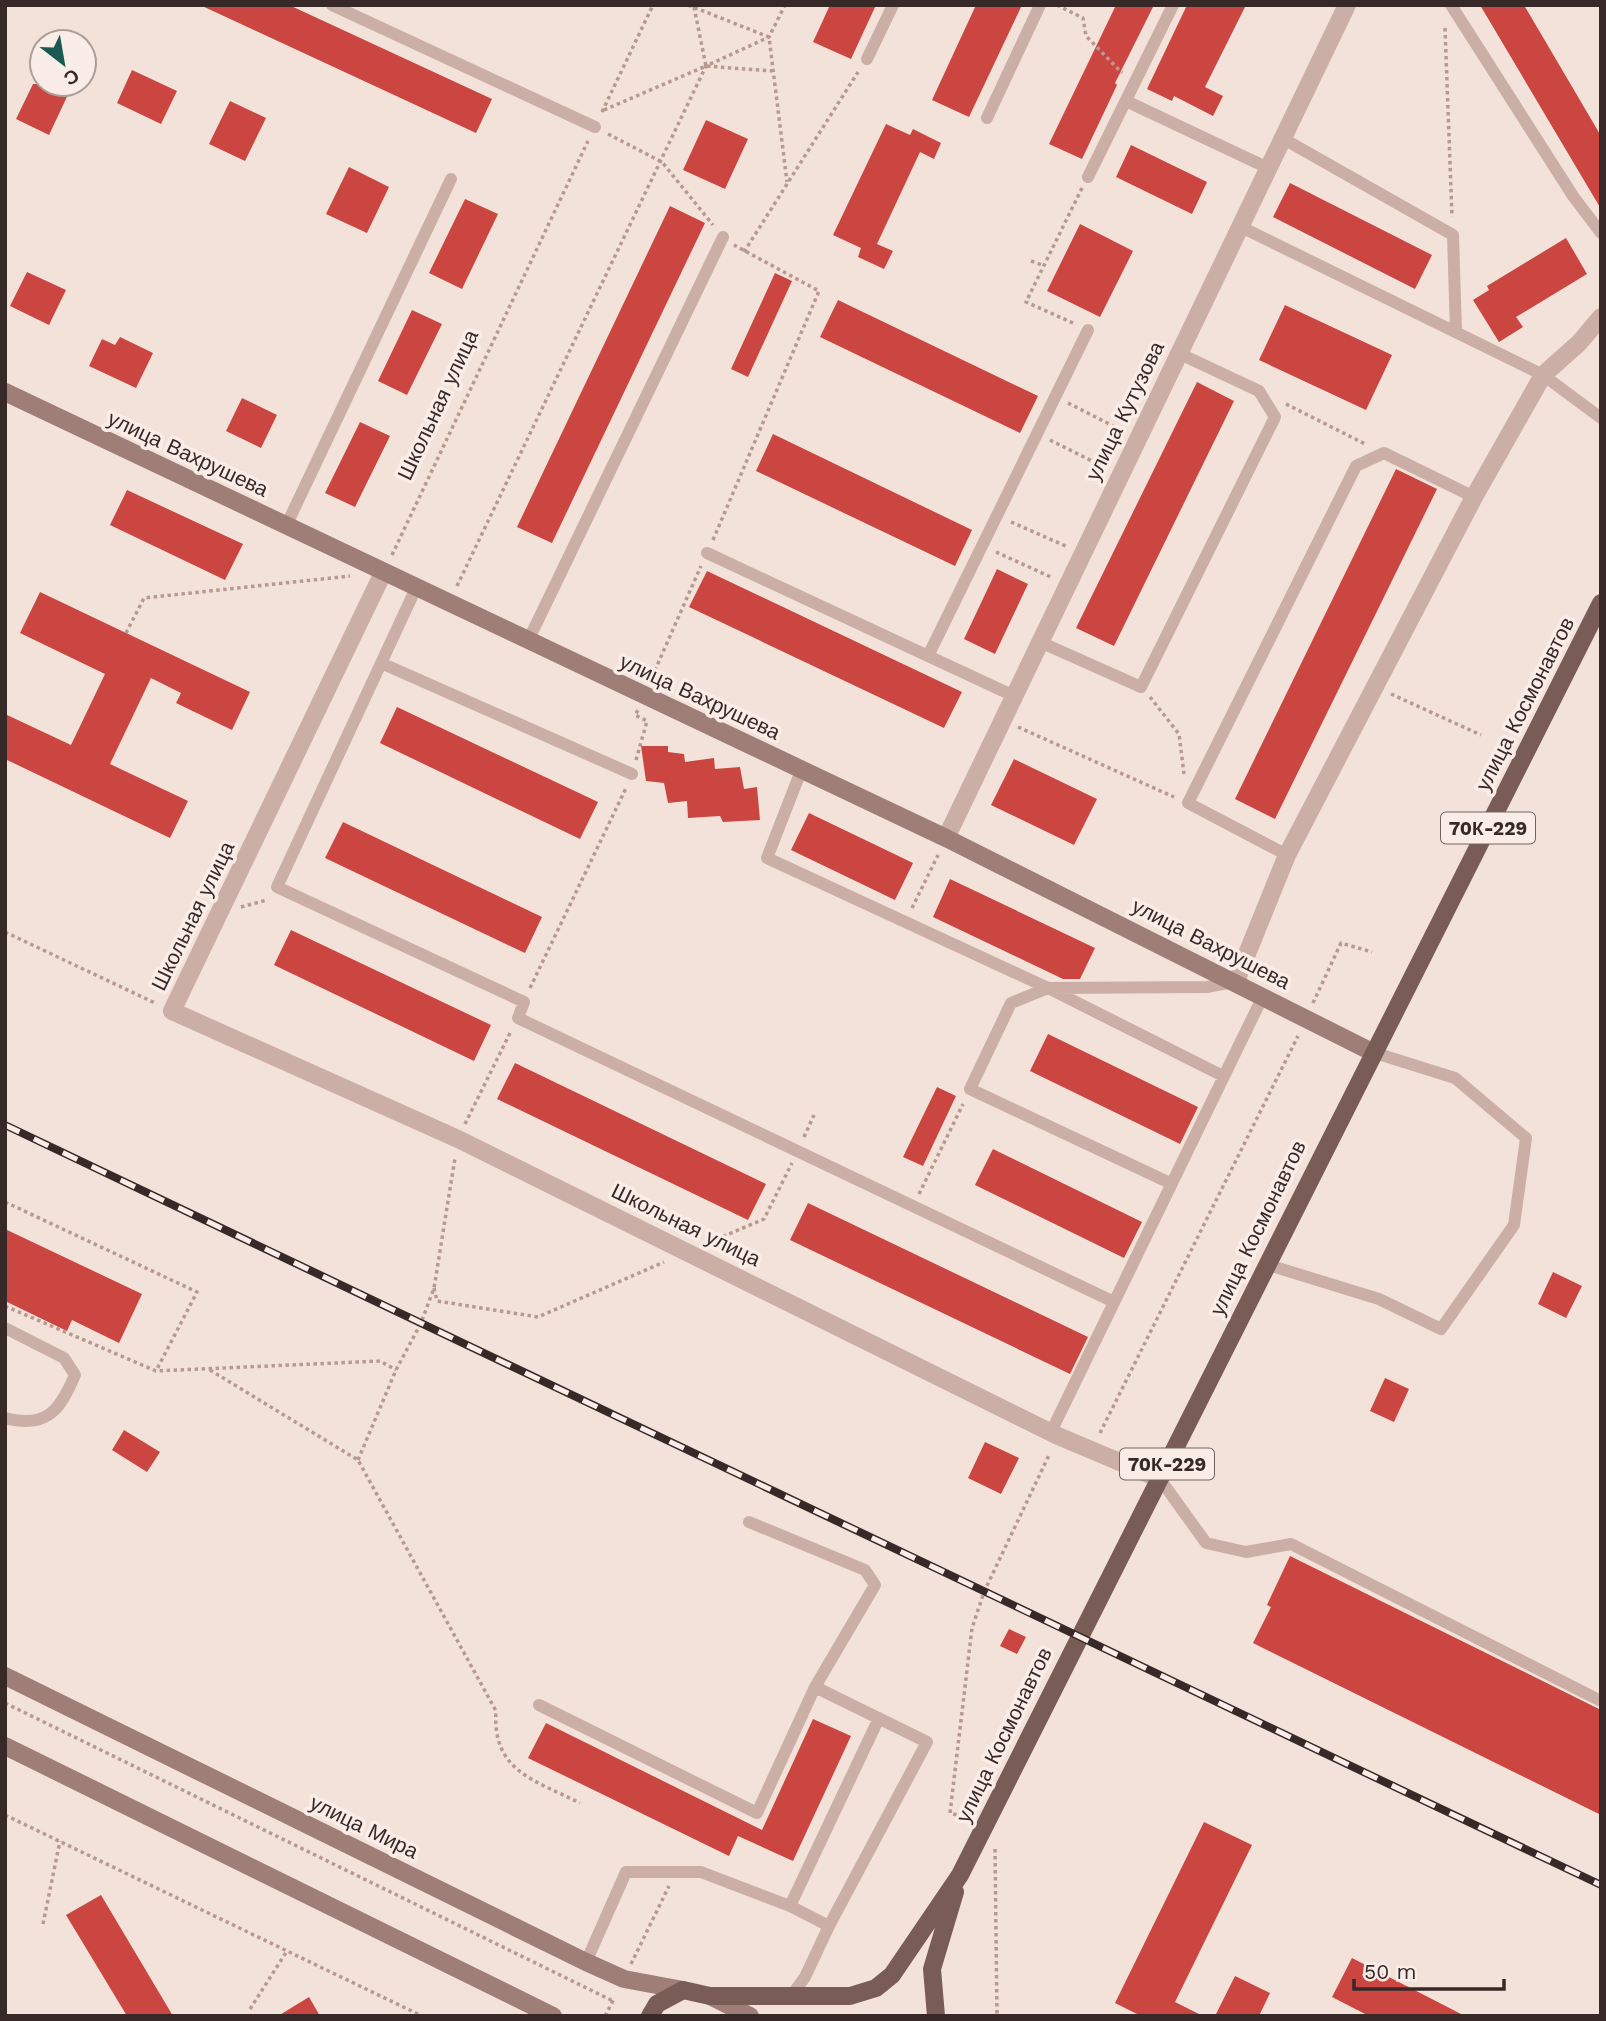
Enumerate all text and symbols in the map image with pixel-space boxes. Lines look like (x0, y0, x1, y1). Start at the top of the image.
north arrow (28, 28, 98, 98)
text: С (59, 64, 83, 91)
street label: Школьная улица (392, 326, 483, 484)
street label: улица Кутузова (1080, 337, 1169, 484)
street label: улица Вахрушева (104, 405, 273, 502)
street label: улица Космонавтов (1470, 613, 1579, 795)
street label: улица Вахрушева (616, 648, 785, 745)
road number: 70К-229 (1441, 813, 1535, 844)
street label: Школьная улица (146, 837, 240, 994)
street label: улица Вахрушева (1128, 893, 1295, 994)
street label: улица Космонавтов (1204, 1136, 1311, 1319)
street label: Школьная улица (608, 1178, 765, 1272)
road number: 70К-229 (1120, 1448, 1214, 1480)
street label: улица Космонавтов (950, 1643, 1057, 1826)
street label: улица Мира (306, 1790, 423, 1864)
scale bar (1354, 1948, 1504, 1992)
text: 50 m (1364, 1959, 1416, 1984)

